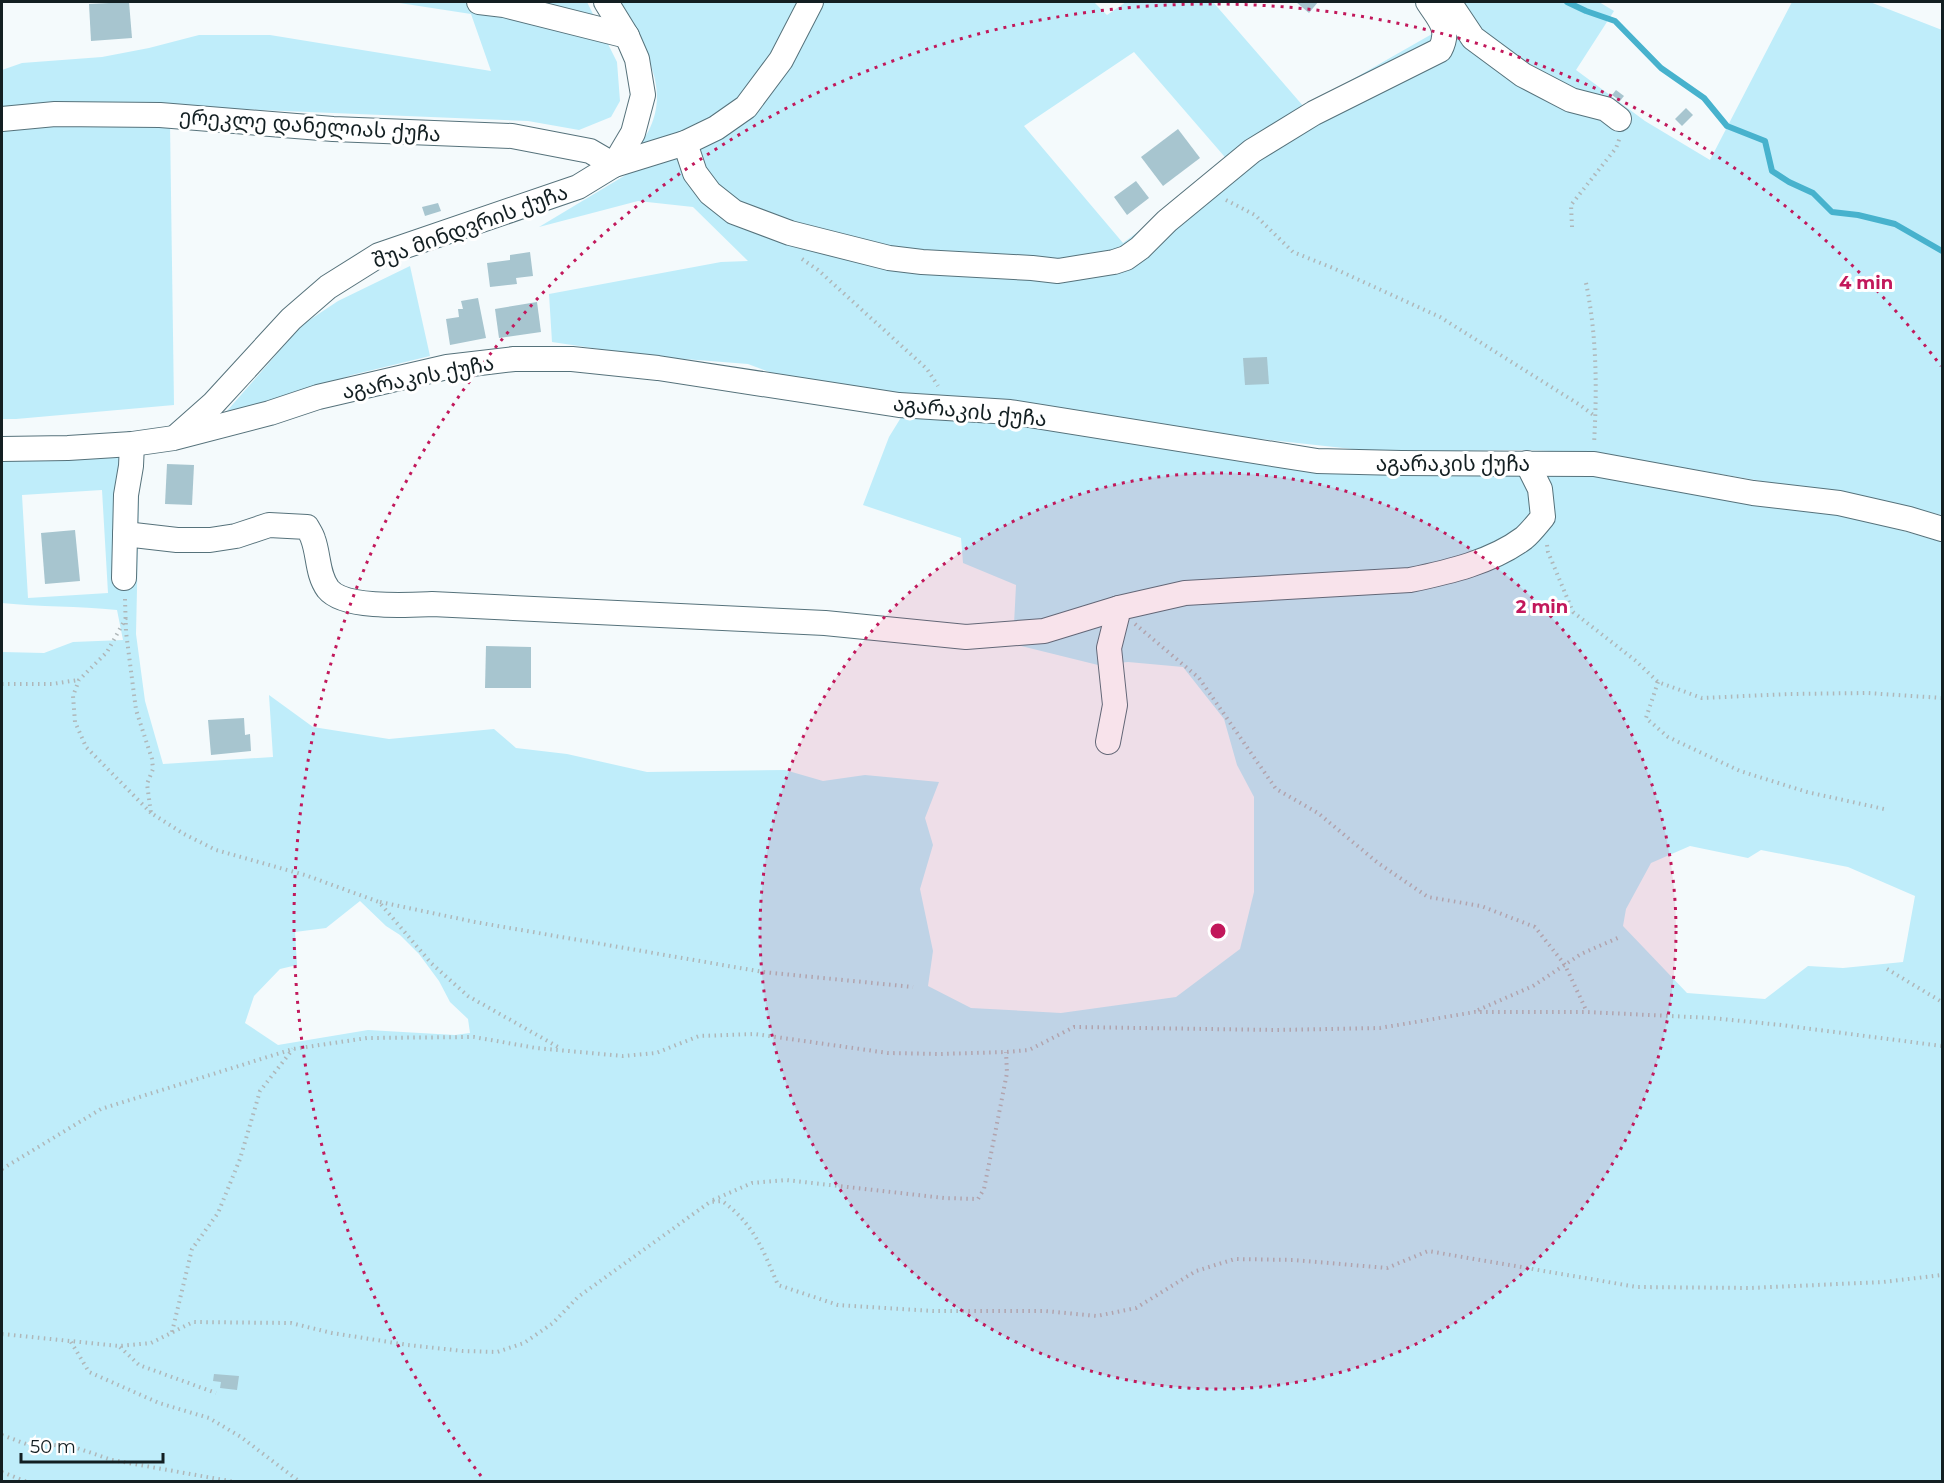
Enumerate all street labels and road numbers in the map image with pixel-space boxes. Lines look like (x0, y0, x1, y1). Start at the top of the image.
street label: ერეკლე დანელიას ქუჩა (178, 103, 442, 148)
street label: შუა მინდვრის ქუჩა (369, 179, 571, 274)
street label: აგარაკის ქუჩა (340, 350, 496, 404)
street label: აგარაკის ქუჩა (892, 391, 1048, 431)
street label: აგარაკის ქუჩა (1376, 451, 1530, 476)

